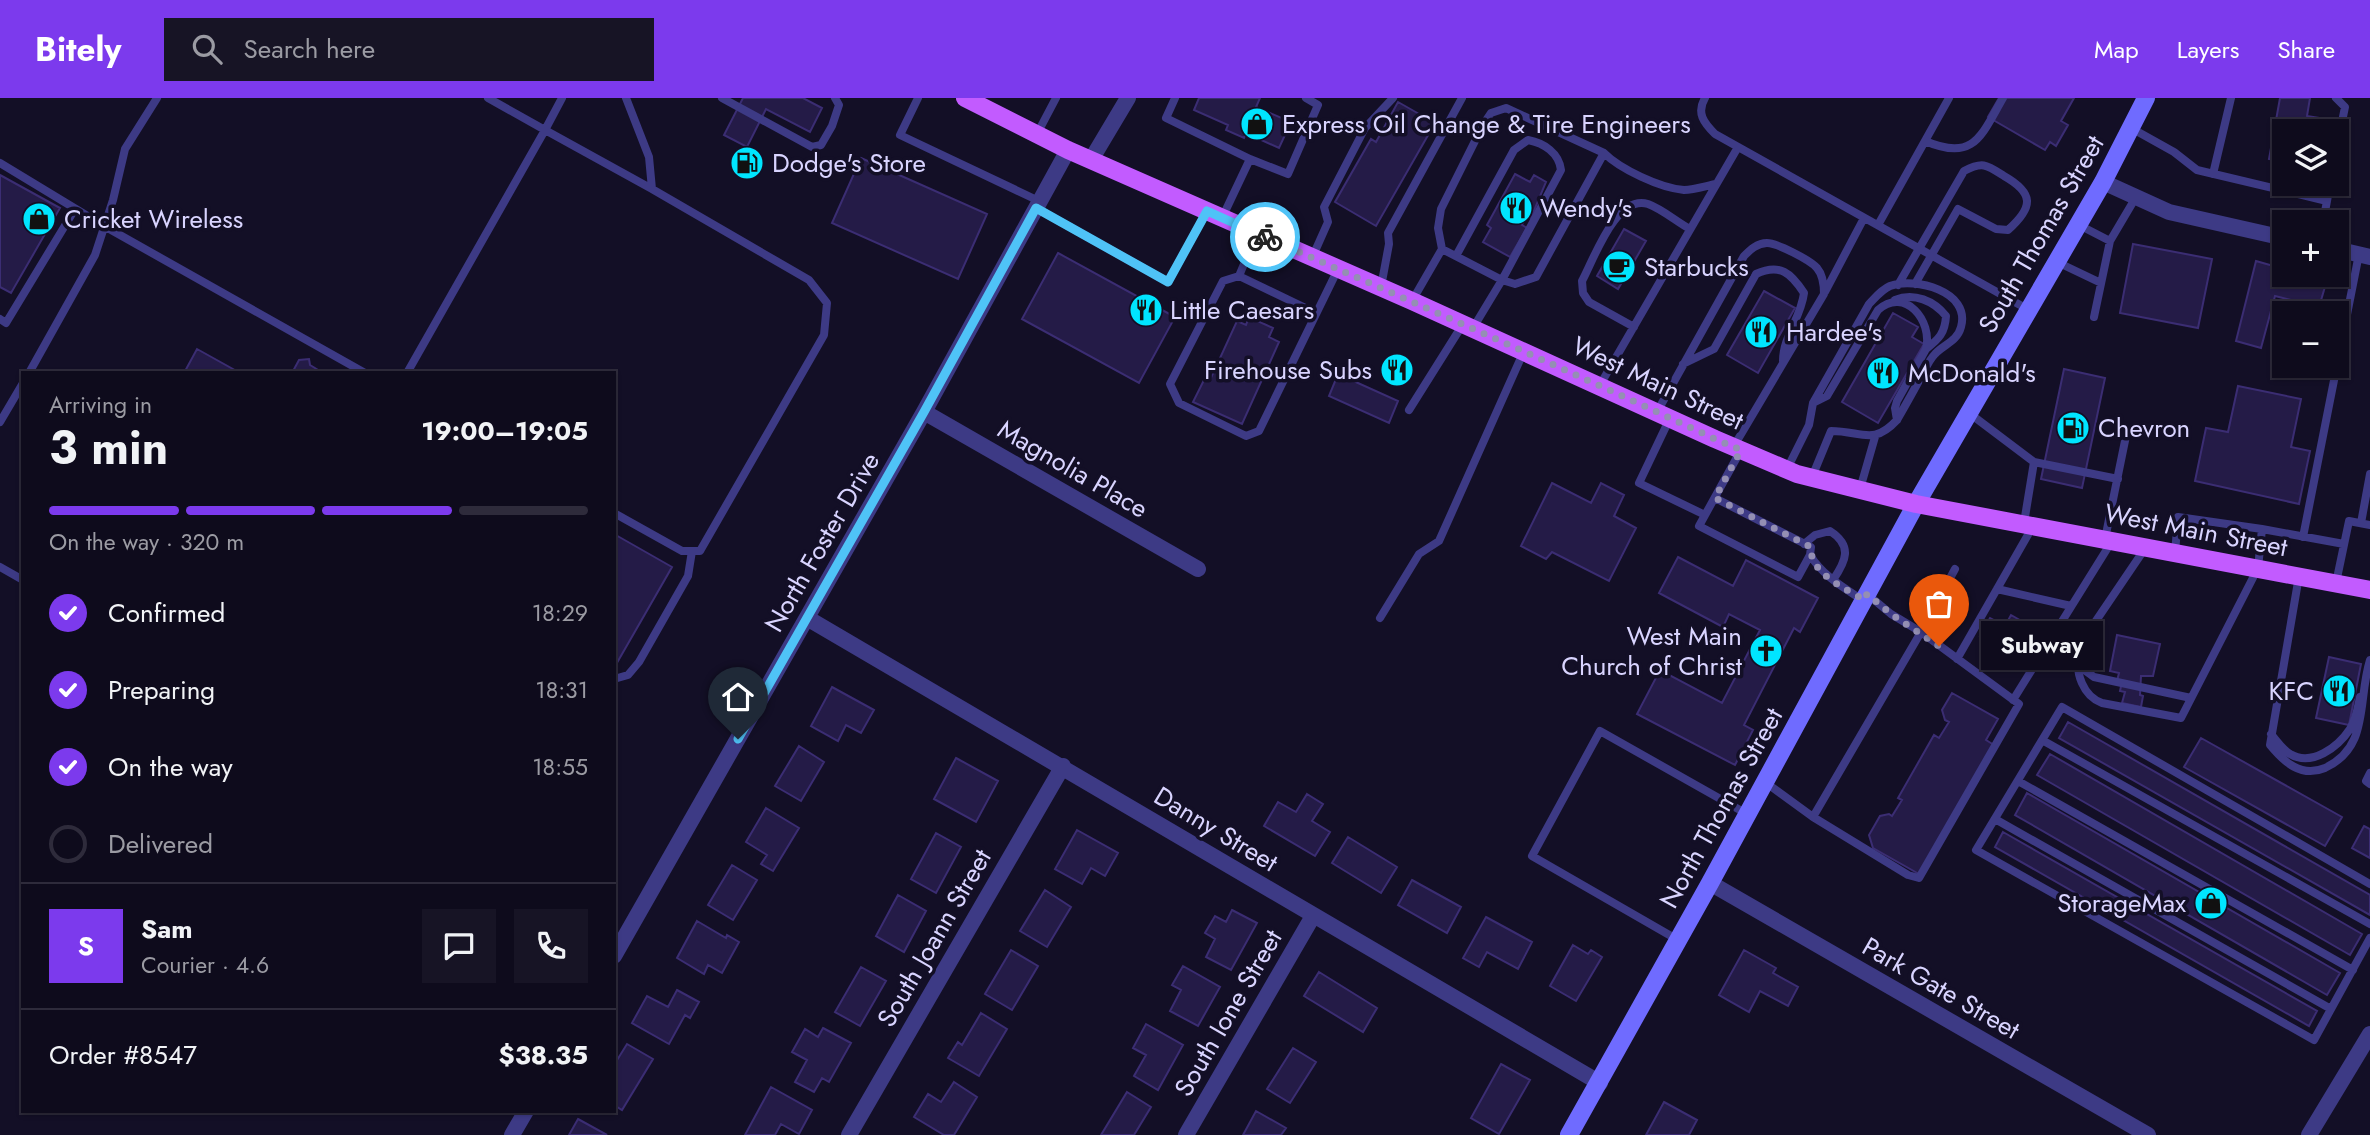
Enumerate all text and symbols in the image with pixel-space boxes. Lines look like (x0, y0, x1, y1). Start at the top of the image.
search box (164, 18, 654, 81)
text: Bitely (35, 26, 122, 73)
icon: search (188, 30, 226, 68)
text: Search here (244, 30, 375, 68)
text: Map (2094, 32, 2139, 67)
text: Layers (2177, 32, 2239, 67)
text: Share (2277, 32, 2335, 67)
shop icon: Express Oil Change & Tire Engineers (1238, 105, 1276, 143)
place label: Express Oil Change & Tire Engineers (1282, 105, 1691, 143)
map controls (2272, 119, 2349, 378)
button: layers (2272, 119, 2349, 196)
street label: South Thomas Street (1969, 127, 2114, 340)
fuel station icon: Dodge's Store (728, 144, 766, 182)
place label: Dodge's Store (772, 144, 926, 182)
restaurant icon: Wendy's (1497, 189, 1535, 227)
place label: Wendy's (1540, 189, 1632, 227)
shop icon: Cricket Wireless (20, 200, 58, 238)
place label: Cricket Wireless (64, 200, 243, 238)
courier (1230, 202, 1300, 272)
button: + (2272, 210, 2349, 287)
icon: bike (1246, 218, 1284, 256)
cafe icon: Starbucks (1600, 248, 1638, 286)
place label: Starbucks (1644, 248, 1749, 286)
restaurant icon: Little Caesars (1127, 291, 1165, 329)
place label: Little Caesars (1170, 291, 1314, 329)
button: − (2272, 301, 2349, 378)
restaurant icon: Hardee's (1742, 313, 1780, 351)
place label: Hardee's (1786, 313, 1882, 351)
street label: West Main Street (1566, 327, 1751, 440)
place label: Firehouse Subs (1204, 351, 1372, 389)
restaurant icon: Firehouse Subs (1378, 351, 1416, 389)
restaurant icon: McDonald's (1864, 354, 1902, 392)
place label: McDonald's (1908, 354, 2036, 392)
text: Arriving in (49, 388, 152, 422)
fuel station icon: Chevron (2054, 409, 2092, 447)
place label: Chevron (2098, 409, 2190, 447)
street label: Magnolia Place (991, 411, 1155, 527)
text: 19:00–19:05 (421, 412, 588, 450)
text: 3 min (49, 415, 168, 481)
street label: North Foster Drive (755, 445, 889, 639)
street label: West Main Street (2101, 494, 2291, 566)
text: On the way · 320 m (49, 525, 244, 559)
pin (1909, 574, 1969, 646)
icon: bag (1920, 585, 1958, 623)
icon: check (49, 594, 87, 632)
text: Confirmed (108, 594, 225, 632)
text: 18:29 (532, 596, 588, 630)
place label: West Main Church of Christ (1561, 617, 1743, 685)
callout: Subway (1981, 622, 2104, 670)
text: Subway (2000, 628, 2084, 662)
church icon: West Main Church of Christ (1747, 632, 1785, 670)
pin (708, 667, 768, 739)
icon: check (49, 671, 87, 709)
text: Preparing (108, 671, 215, 709)
place label: KFC (2268, 672, 2314, 710)
restaurant icon: KFC (2320, 672, 2358, 710)
text: 18:31 (535, 673, 588, 707)
icon: home (719, 678, 757, 716)
street label: North Thomas Street (1650, 700, 1792, 915)
icon: check (49, 748, 87, 786)
text: On the way (108, 748, 233, 786)
text: 18:55 (532, 750, 588, 784)
street label: Danny Street (1147, 777, 1286, 881)
text: Delivered (108, 825, 213, 863)
street label: South Joann Street (868, 841, 1001, 1034)
place label: StorageMax (2057, 884, 2186, 922)
shop icon: StorageMax (2192, 884, 2230, 922)
button: chat (422, 909, 496, 983)
button: phone (514, 909, 588, 983)
text: Sam (141, 910, 193, 948)
street label: South Ione Street (1165, 922, 1292, 1104)
text: S (78, 927, 94, 965)
street label: Park Gate Street (1855, 927, 2027, 1049)
text: Courier · 4.6 (141, 948, 269, 982)
text: Order #8547 (49, 1036, 197, 1074)
text: $38.35 (498, 1036, 588, 1074)

